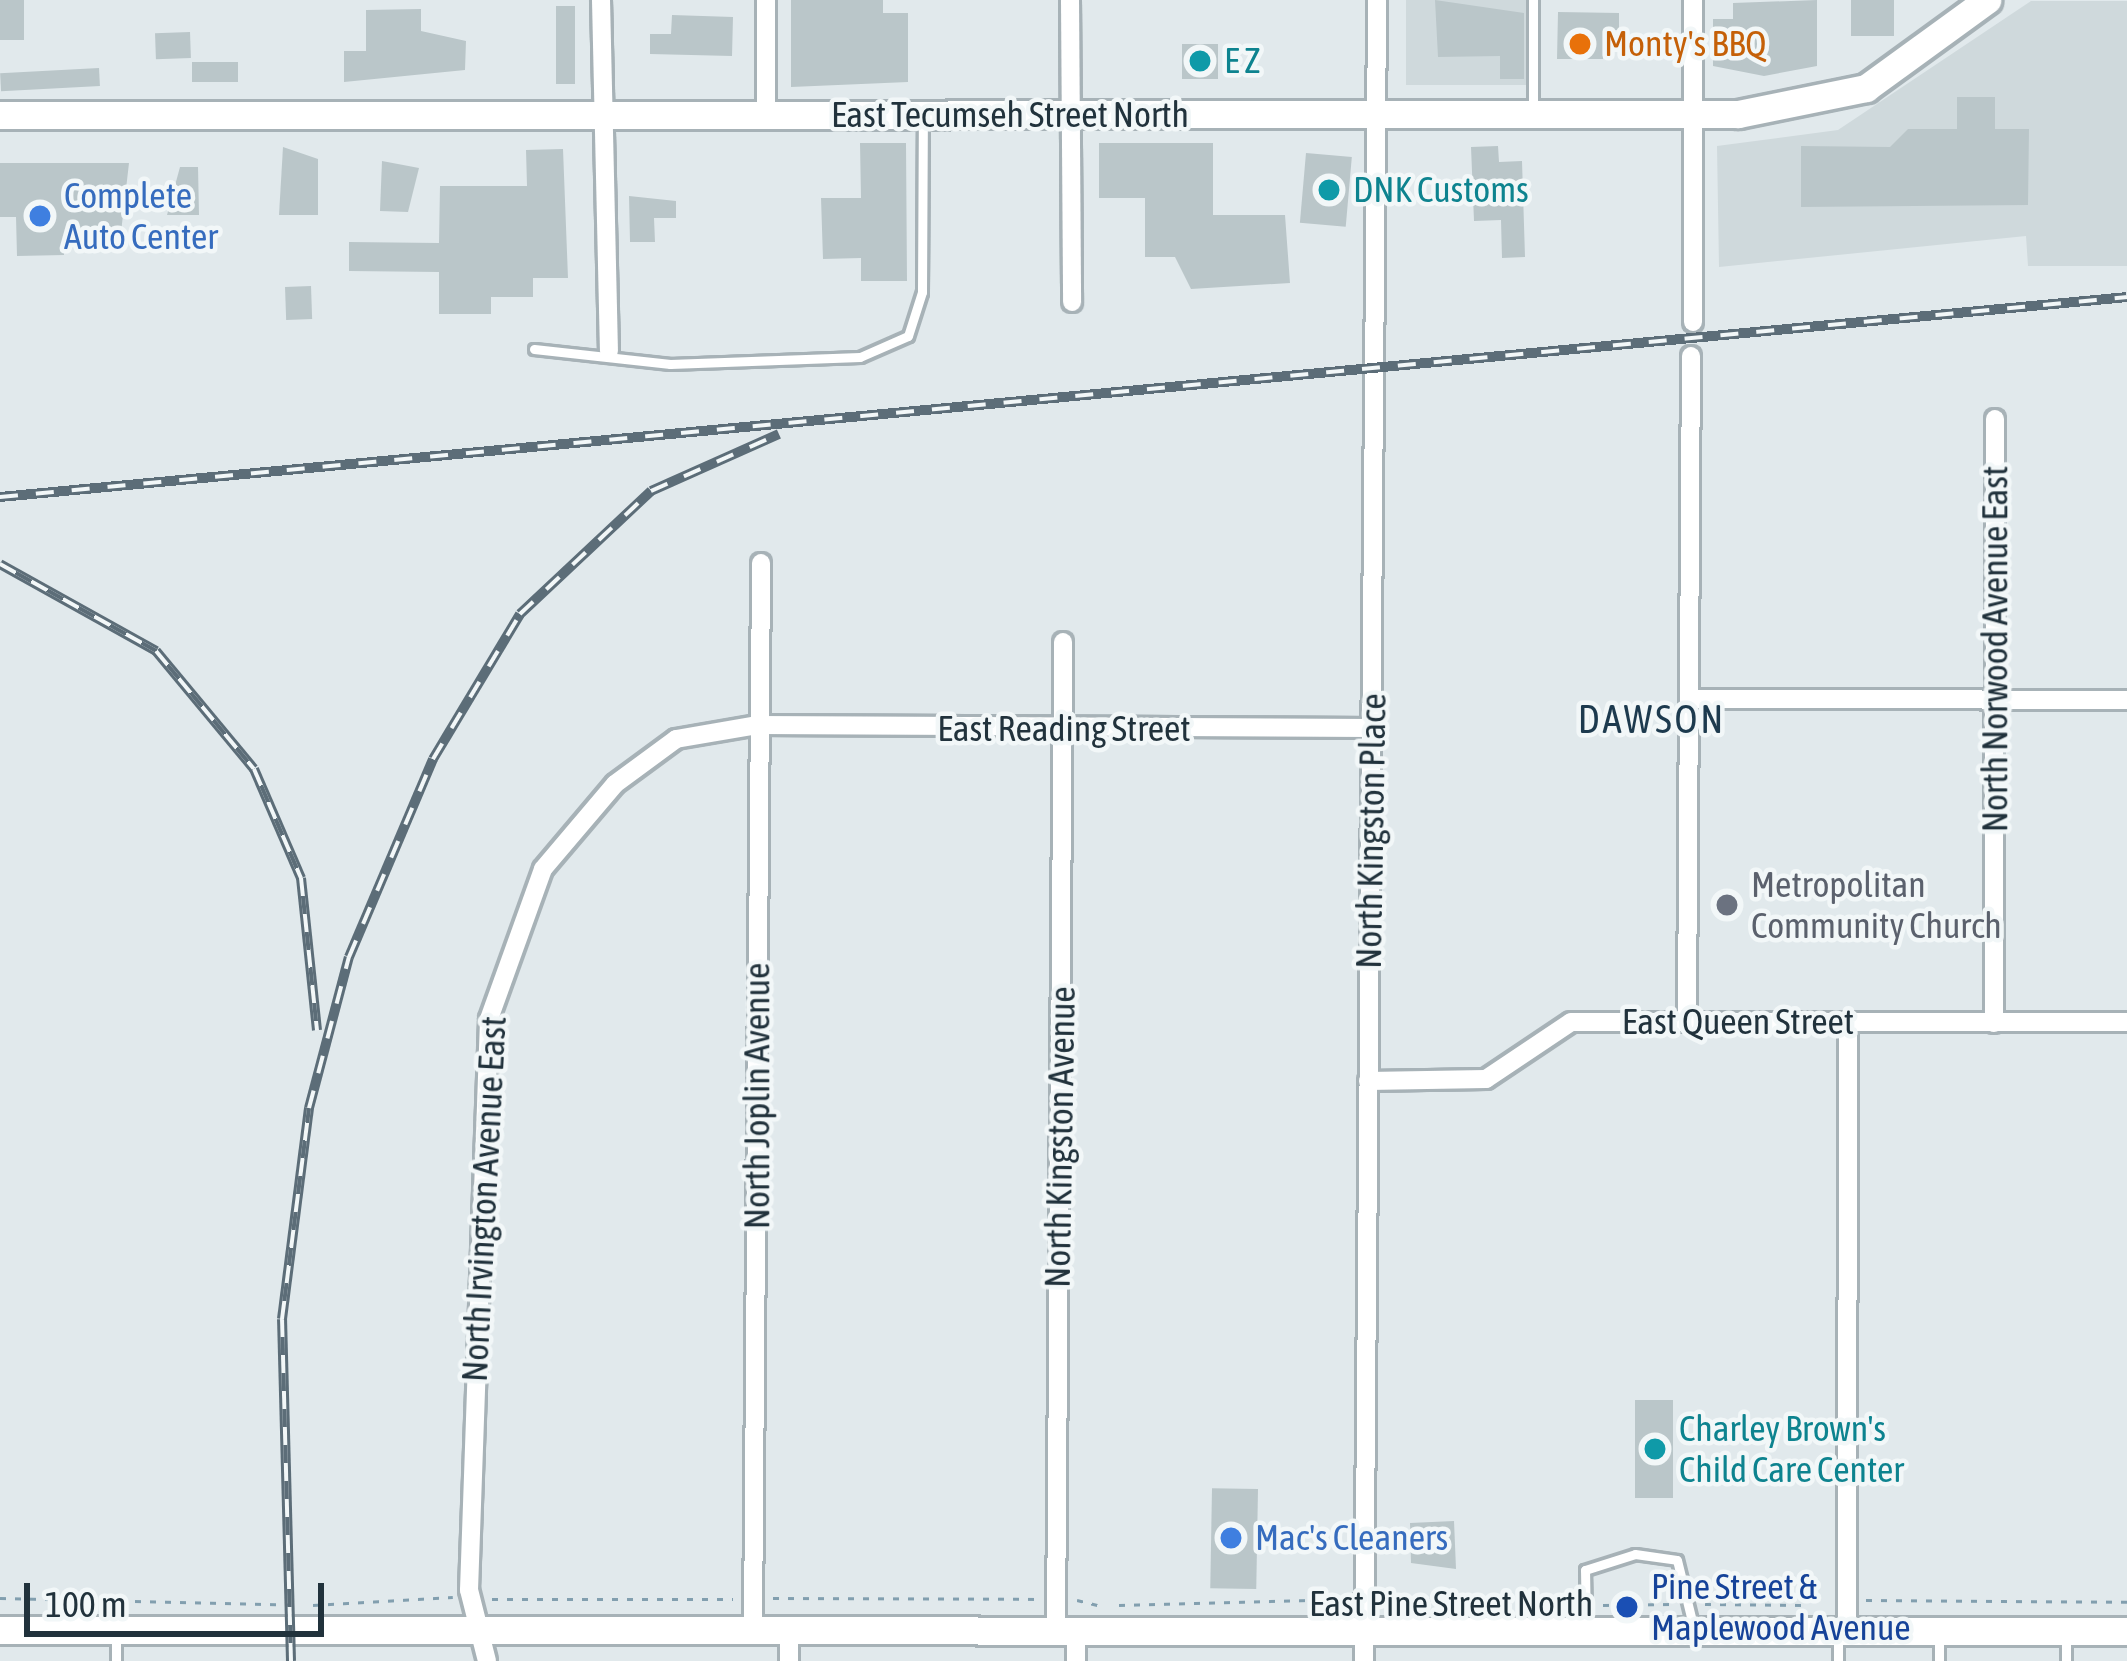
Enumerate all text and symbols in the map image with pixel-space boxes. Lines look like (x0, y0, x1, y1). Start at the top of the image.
place label: Monty's BBQ (1604, 22, 1766, 66)
marker: Monty's BBQ (1567, 31, 1593, 57)
place label: E Z (1224, 39, 1260, 83)
marker: E Z (1187, 48, 1213, 74)
street label: East Tecumseh Street North (831, 93, 1189, 137)
place label: DNK Customs (1353, 168, 1529, 212)
place label: Complete Auto Center (64, 173, 218, 258)
marker: DNK Customs (1316, 177, 1342, 203)
marker: Complete Auto Center (27, 203, 53, 229)
street label: North Norwood Avenue East (1973, 466, 2017, 832)
street label: North Kingston Place (1347, 693, 1395, 969)
district label: DAWSON (1578, 696, 1726, 742)
street label: East Reading Street (937, 707, 1191, 751)
place label: Metropolitan Community Church (1751, 862, 2002, 947)
marker: Metropolitan Community Church (1714, 892, 1740, 918)
street label: North Joplin Avenue (735, 963, 779, 1229)
street label: North Kingston Avenue (1036, 986, 1084, 1288)
street label: East Queen Street (1622, 1000, 1854, 1044)
street label: North Irvington Avenue East (453, 1015, 515, 1383)
place label: Charley Brown's Child Care Center (1679, 1406, 1904, 1491)
marker: Charley Brown's Child Care Center (1642, 1436, 1668, 1462)
place label: Mac's Cleaners (1255, 1516, 1448, 1560)
marker: Mac's Cleaners (1218, 1525, 1244, 1551)
scale bar (30, 1559, 330, 1633)
place label: Pine Street & Maplewood Avenue (1651, 1564, 1911, 1649)
street label: East Pine Street North (1309, 1582, 1593, 1626)
text: 100 m (45, 1583, 127, 1625)
marker: Pine Street & Maplewood Avenue (1614, 1594, 1640, 1620)

